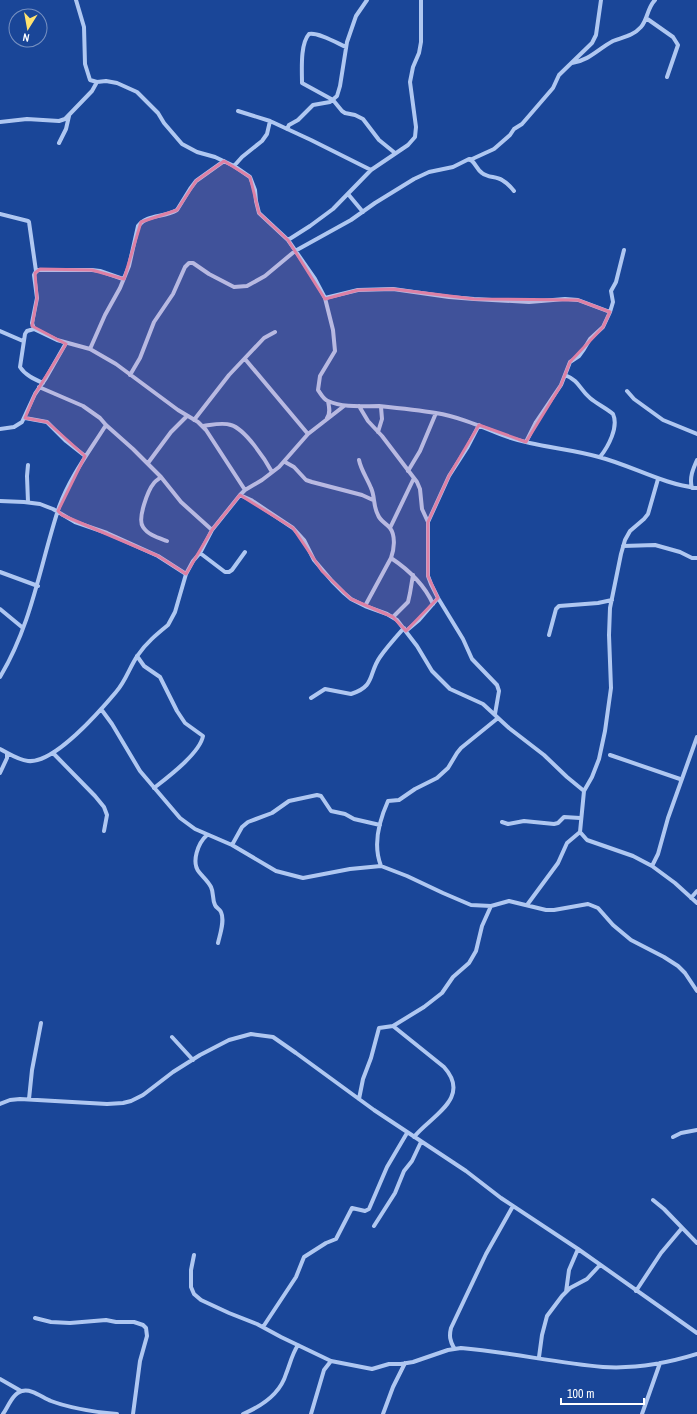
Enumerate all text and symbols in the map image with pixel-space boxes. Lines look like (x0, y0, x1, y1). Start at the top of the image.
north arrow (8, 8, 48, 48)
text: N (22, 30, 31, 45)
scale bar (561, 1380, 644, 1406)
text: 100 m (567, 1386, 594, 1402)

